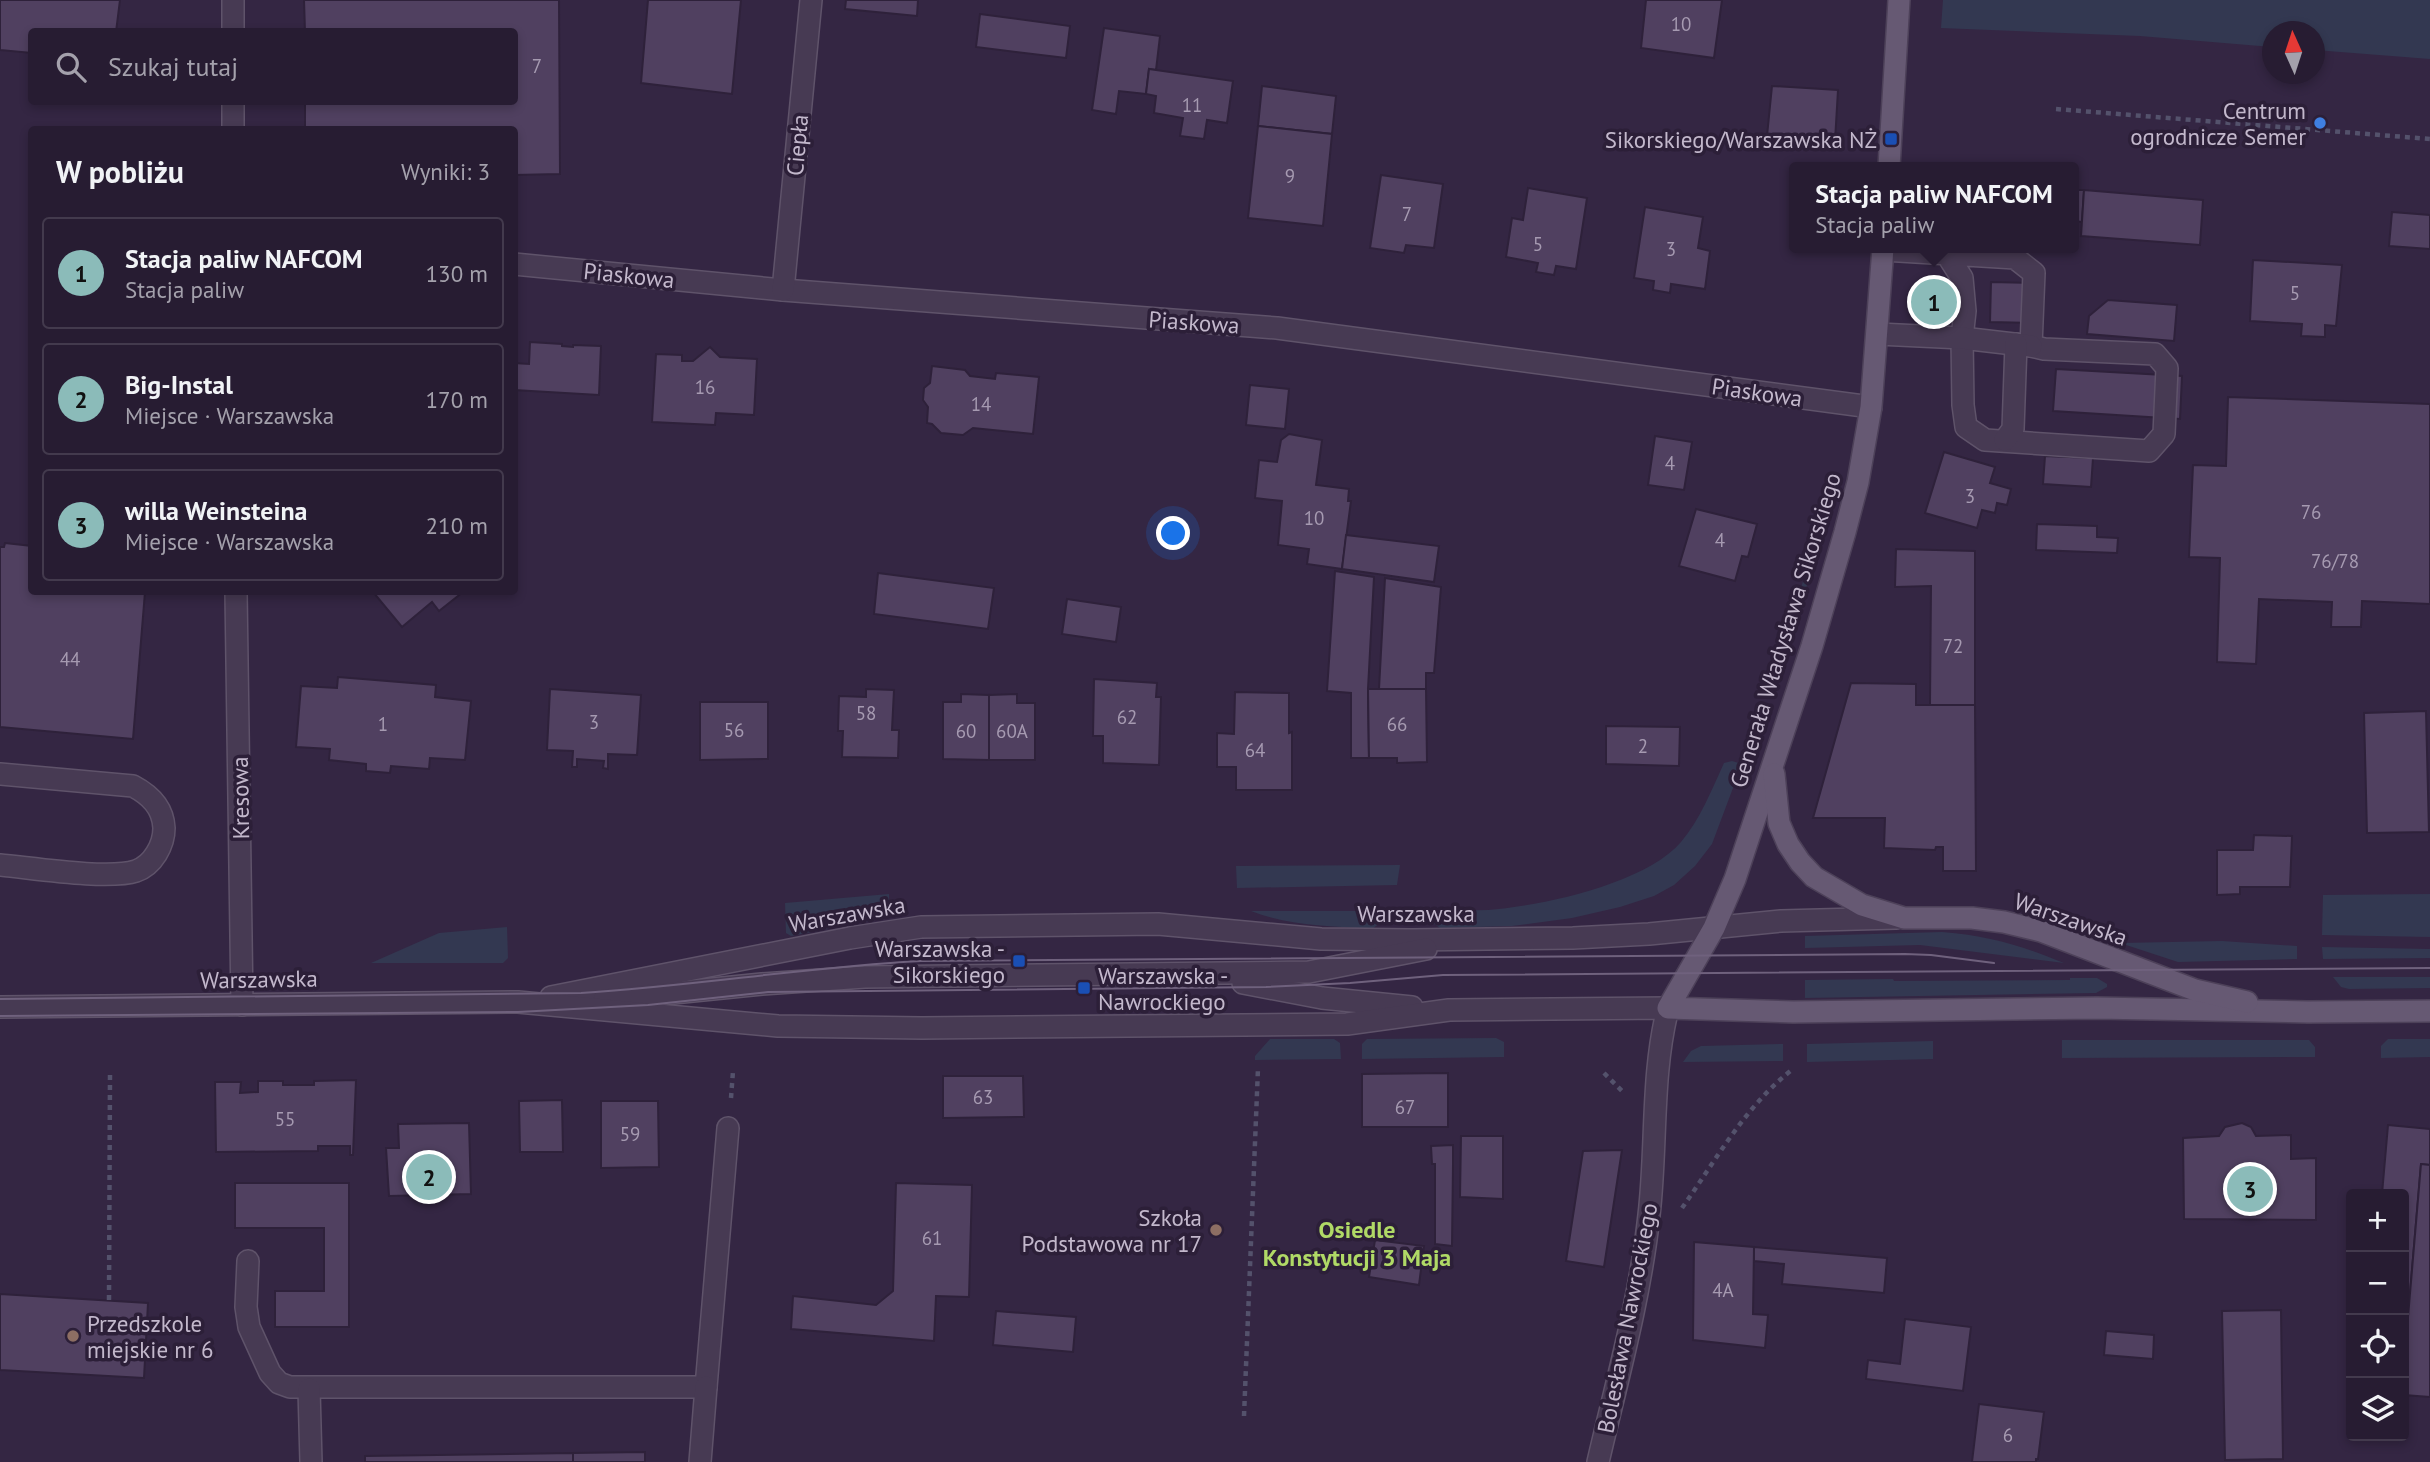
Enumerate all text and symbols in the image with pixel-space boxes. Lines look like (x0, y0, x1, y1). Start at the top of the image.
house number: 10 (1671, 12, 1691, 36)
north arrow (2262, 21, 2325, 84)
search box (28, 28, 518, 105)
icon: search (52, 48, 90, 86)
text: Szukaj tutaj (108, 50, 238, 83)
house number: 7 (532, 54, 542, 78)
house number: 11 (1182, 93, 1202, 117)
place label: Centrum ogrodnicze Semer (2130, 96, 2306, 151)
street label: Ciepła (780, 113, 814, 177)
marker: Centrum ogrodnicze Semer (2312, 115, 2328, 131)
place label: Sikorskiego/Warszawska NŻ (1605, 125, 1877, 154)
marker: Sikorskiego/Warszawska NŻ (1883, 131, 1899, 147)
text: W pobliżu (56, 152, 184, 191)
text: Wyniki: 3 (401, 157, 490, 186)
popup (1789, 162, 2079, 253)
house number: 9 (1285, 164, 1295, 188)
text: Stacja paliw NAFCOM (1815, 177, 2053, 210)
house number: 7 (1402, 202, 1412, 226)
text: Stacja paliw (1815, 210, 1934, 239)
house number: 5 (1533, 232, 1543, 256)
house number: 3 (1666, 237, 1676, 261)
text: Stacja paliw NAFCOM (125, 242, 363, 275)
street label: Piaskowa (582, 256, 676, 294)
text: 1 (74, 259, 88, 288)
text: 130 m (426, 259, 488, 288)
text: Stacja paliw (125, 275, 244, 304)
pin: 1 (1911, 276, 1957, 328)
house number: 5 (2290, 281, 2300, 305)
street label: Piaskowa (1147, 304, 1241, 340)
text: Big-Instal (125, 368, 233, 401)
street label: Piaskowa (1710, 371, 1804, 413)
house number: 16 (695, 375, 715, 399)
text: 2 (74, 385, 88, 414)
text: 170 m (426, 385, 488, 414)
house number: 14 (971, 392, 991, 416)
text: Miejsce · Warszawska (125, 401, 334, 430)
house number: 4 (1665, 451, 1675, 475)
street label: Generała Władysława Sikorskiego (1723, 469, 1847, 791)
house number: 3 (1965, 484, 1975, 508)
text: willa Weinsteina (125, 494, 307, 527)
house number: 76 (2301, 500, 2321, 524)
house number: 10 (1304, 506, 1324, 530)
text: 3 (74, 511, 88, 540)
text: 210 m (426, 511, 488, 540)
your location (1156, 516, 1190, 550)
text: Miejsce · Warszawska (125, 527, 334, 556)
house number: 4 (1715, 528, 1725, 552)
house number: 76/78 (2311, 549, 2359, 573)
house number: 72 (1943, 634, 1963, 658)
house number: 44 (60, 647, 80, 671)
house number: 58 (856, 701, 876, 725)
house number: 62 (1117, 705, 1137, 729)
house number: 3 (589, 710, 599, 734)
house number: 1 (378, 712, 388, 736)
house number: 66 (1387, 712, 1407, 736)
house number: 56 (724, 718, 744, 742)
house number: 60 (956, 719, 976, 743)
house number: 60A (996, 719, 1028, 743)
house number: 2 (1638, 734, 1648, 758)
house number: 64 (1245, 738, 1265, 762)
street label: Kresowa (225, 756, 255, 840)
street label: Warszawska (2011, 886, 2131, 952)
street label: Warszawska (787, 889, 907, 939)
street label: Warszawska (1357, 899, 1475, 928)
place label: Warszawska - Sikorskiego (875, 934, 1005, 989)
marker: Warszawska - Sikorskiego (1011, 953, 1027, 969)
place label: Warszawska - Nawrockiego (1098, 961, 1228, 1016)
street label: Warszawska (200, 963, 318, 995)
marker: Warszawska - Nawrockiego (1076, 980, 1092, 996)
house number: 63 (973, 1085, 993, 1109)
house number: 67 (1395, 1095, 1415, 1119)
house number: 55 (275, 1107, 295, 1131)
house number: 59 (620, 1122, 640, 1146)
pin: 2 (406, 1151, 452, 1203)
pin: 3 (2227, 1163, 2273, 1215)
map controls (2346, 1189, 2409, 1441)
button: + (2346, 1189, 2409, 1252)
street label: Bolesława Nawrockiego (1590, 1200, 1664, 1436)
place label: Szkoła Podstawowa nr 17 (1022, 1203, 1202, 1258)
district label: Osiedle Konstytucji 3 Maja (1263, 1214, 1451, 1273)
marker: Szkoła Podstawowa nr 17 (1208, 1222, 1224, 1238)
house number: 61 (922, 1226, 942, 1250)
button: − (2346, 1252, 2409, 1315)
house number: 4A (1712, 1278, 1734, 1302)
place label: Przedszkole miejskie nr 6 (87, 1309, 213, 1364)
button: locate (2346, 1315, 2409, 1378)
marker: Przedszkole miejskie nr 6 (65, 1328, 81, 1344)
button: layers (2346, 1378, 2409, 1441)
house number: 6 (2003, 1423, 2013, 1447)

